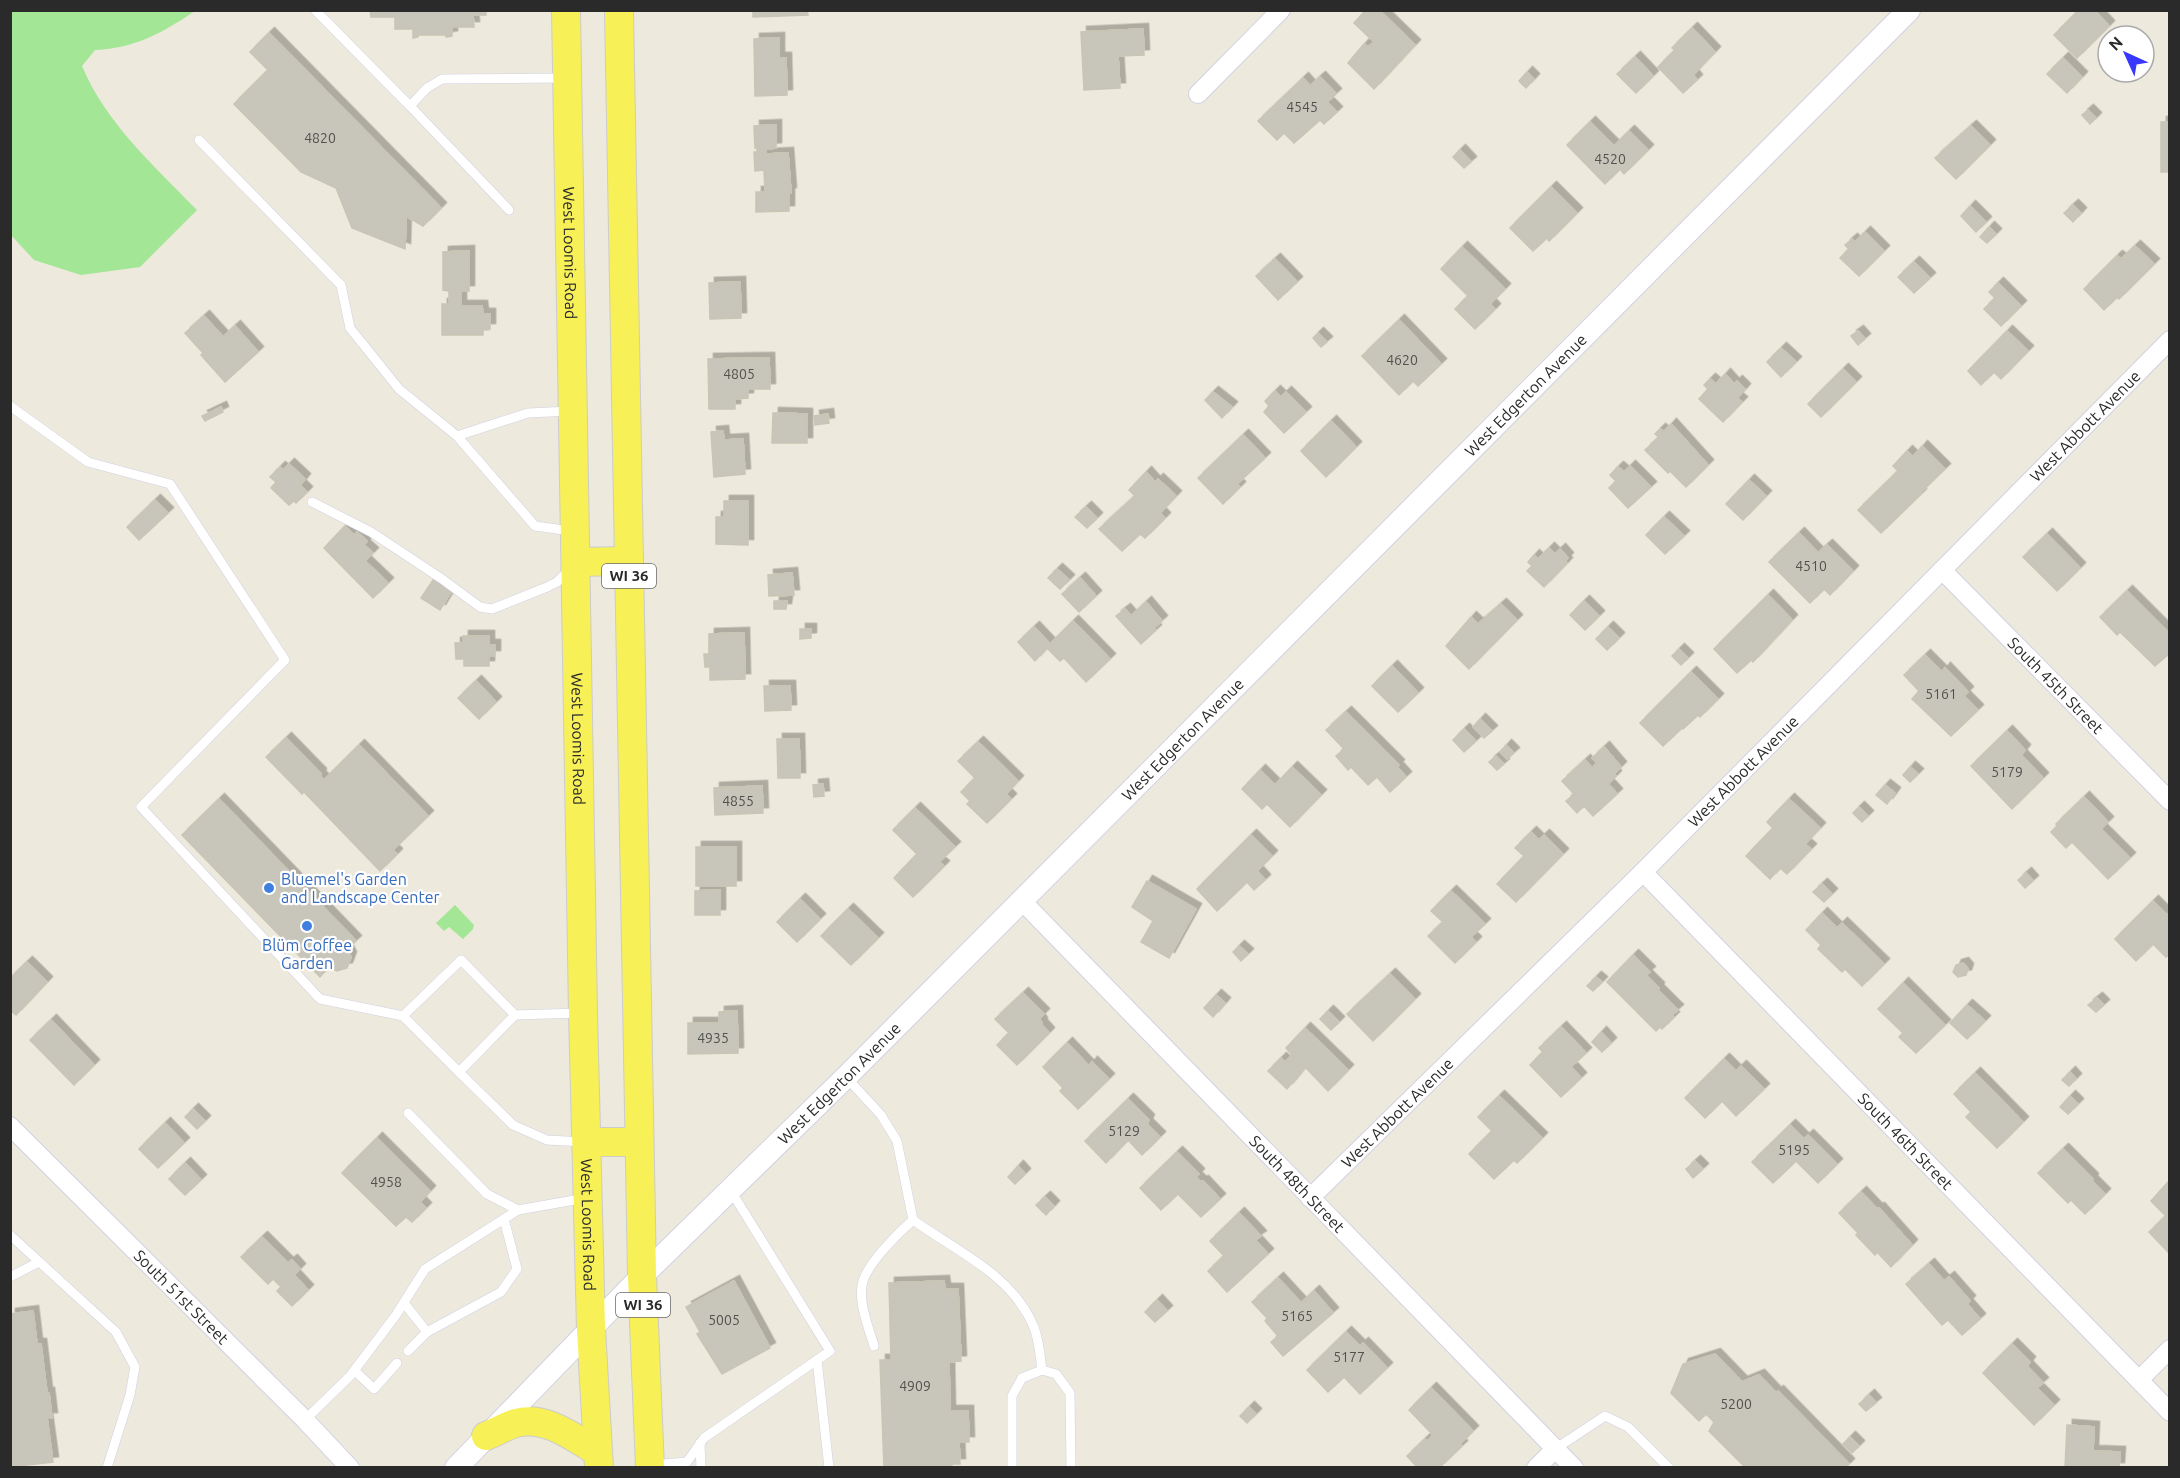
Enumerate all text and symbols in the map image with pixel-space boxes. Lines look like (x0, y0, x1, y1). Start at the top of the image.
north arrow (2096, 24, 2156, 84)
text: N (2105, 33, 2126, 54)
house number: 4545 (1286, 99, 1318, 115)
house number: 4820 (304, 130, 336, 146)
house number: 4520 (1594, 151, 1626, 167)
street label: West Loomis Road (560, 187, 580, 319)
street label: West Edgerton Avenue (1461, 330, 1590, 460)
house number: 4620 (1386, 352, 1418, 368)
house number: 4805 (723, 366, 755, 382)
street label: West Abbott Avenue (2026, 367, 2144, 485)
house number: 4510 (1795, 558, 1827, 574)
road number: WI 36 (602, 564, 656, 588)
street label: South 45th Street (2004, 633, 2108, 738)
street label: West Loomis Road (568, 673, 588, 805)
street label: West Edgerton Avenue (1118, 674, 1247, 804)
house number: 5161 (1925, 686, 1957, 702)
street label: West Abbott Avenue (1684, 712, 1802, 830)
house number: 5179 (1991, 764, 2023, 780)
house number: 4855 (722, 793, 754, 809)
place label: Bluemel's Garden and Landscape Center (281, 870, 440, 906)
marker: Bluemel's Garden and Landscape Center (262, 881, 276, 895)
marker: Blüm Coffee Garden (300, 919, 314, 933)
place label: Blüm Coffee Garden (262, 936, 352, 972)
street label: West Edgerton Avenue (774, 1019, 904, 1148)
house number: 4935 (697, 1030, 729, 1046)
street label: West Abbott Avenue (1338, 1054, 1457, 1171)
street label: South 46th Street (1854, 1089, 1957, 1194)
house number: 5129 (1108, 1123, 1140, 1139)
street label: South 48th Street (1246, 1132, 1349, 1236)
house number: 5195 (1778, 1142, 1810, 1158)
street label: West Loomis Road (578, 1158, 599, 1291)
house number: 4958 (370, 1174, 402, 1190)
street label: South 51st Street (131, 1246, 233, 1348)
road number: WI 36 (616, 1293, 670, 1317)
house number: 5165 (1281, 1308, 1313, 1324)
house number: 5005 (708, 1312, 740, 1328)
house number: 5177 (1333, 1349, 1365, 1365)
house number: 4909 (899, 1378, 931, 1394)
house number: 5200 (1720, 1396, 1752, 1412)

